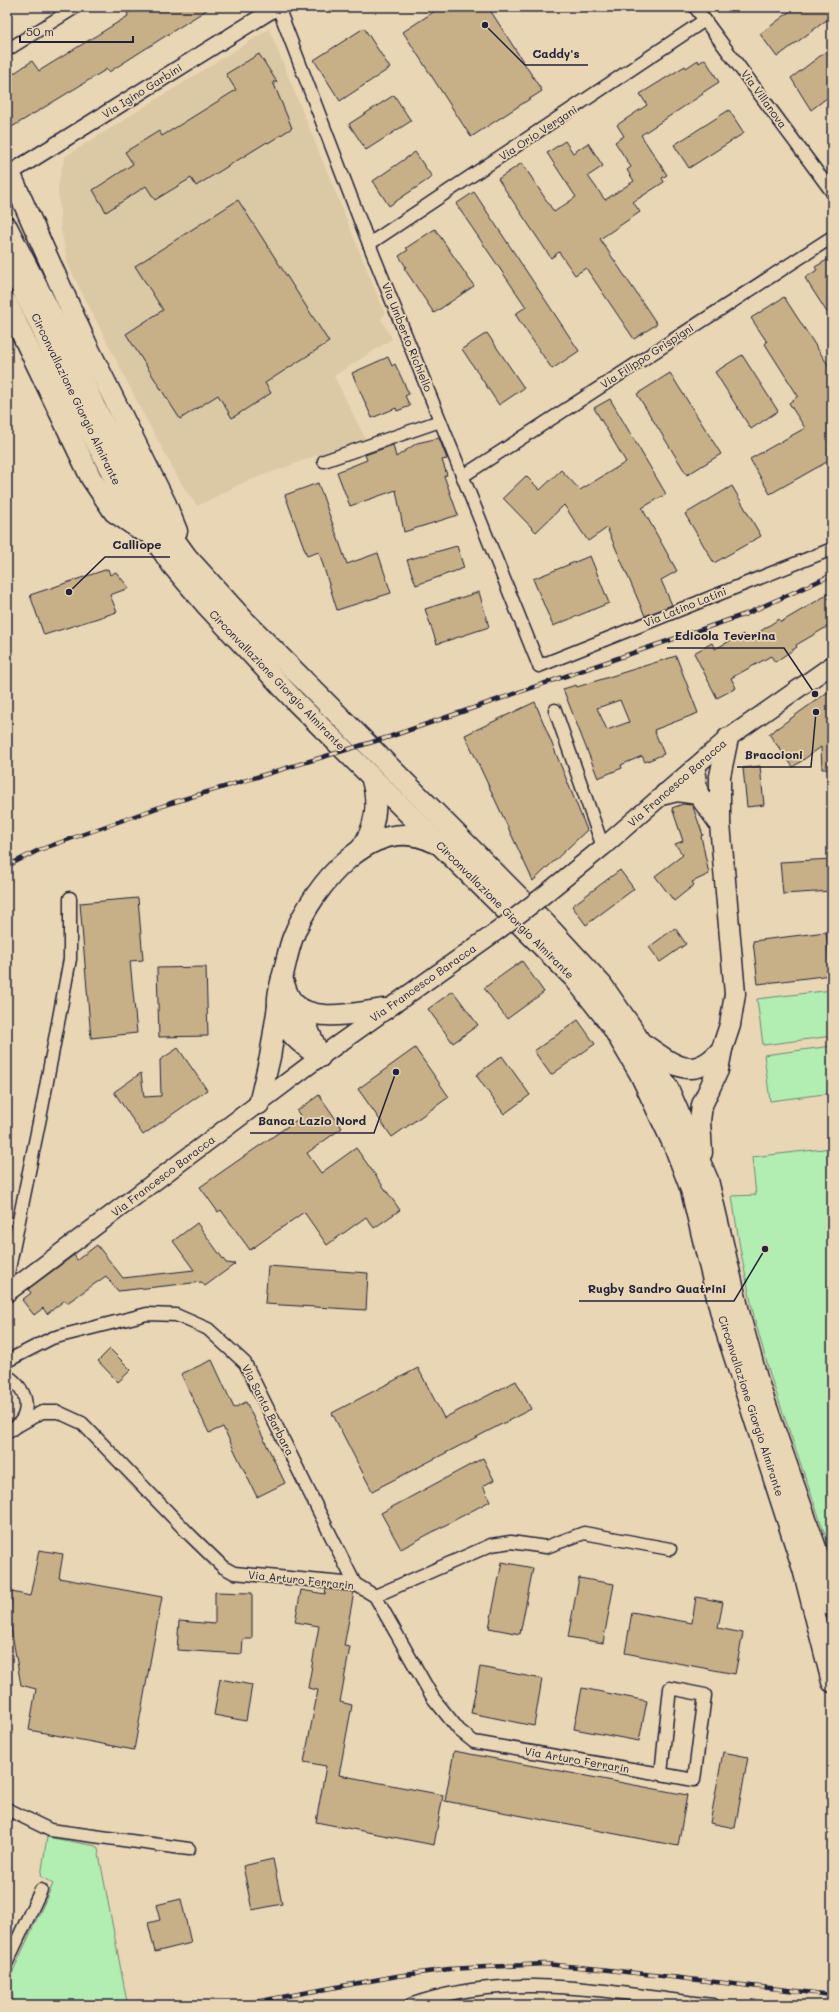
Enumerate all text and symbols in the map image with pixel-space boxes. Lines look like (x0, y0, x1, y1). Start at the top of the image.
scale bar (20, 18, 133, 44)
text: 50 m (26, 23, 54, 39)
callout: Caddy's (525, 41, 588, 65)
text: Caddy's (532, 45, 580, 61)
street label: Via Igino Garbini (99, 60, 185, 121)
street label: Via Villanova (738, 66, 791, 131)
street label: Via Orio Vergani (496, 102, 580, 164)
street label: Via Umberto Richiello (379, 280, 436, 394)
street label: Circonvallazione Giorgio Almirante (28, 310, 125, 487)
street label: Via Filippo Grispigni (597, 320, 696, 391)
callout: Calliope (105, 533, 170, 557)
text: Calliope (113, 536, 161, 552)
street label: Via Latino Latini (641, 583, 728, 630)
street label: Circonvallazione Giorgio Almirante (206, 606, 349, 753)
callout: Edicola Teverina (667, 624, 784, 648)
text: Edicola Teverina (674, 627, 776, 643)
street label: Via Francesco Baracca (624, 735, 729, 830)
callout: Braccioni (737, 743, 811, 767)
text: Braccioni (745, 746, 803, 762)
street label: Circonvallazione Giorgio Almirante (433, 837, 578, 982)
street label: Via Francesco Baracca (367, 940, 479, 1025)
callout: Banca Lazio Nord (250, 1109, 374, 1133)
text: Banca Lazio Nord (258, 1112, 367, 1128)
street label: Via Francesco Baracca (108, 1131, 218, 1220)
callout: Rugby Sandro Quatrini (579, 1277, 734, 1301)
text: Rugby Sandro Quatrini (588, 1280, 726, 1296)
street label: Circonvallazione Giorgio Almirante (715, 1314, 788, 1498)
street label: Via Santa Barbara (239, 1362, 298, 1458)
street label: Via Arturo Ferrarin (247, 1566, 355, 1593)
street label: Via Arturo Ferrarin (523, 1743, 631, 1776)

